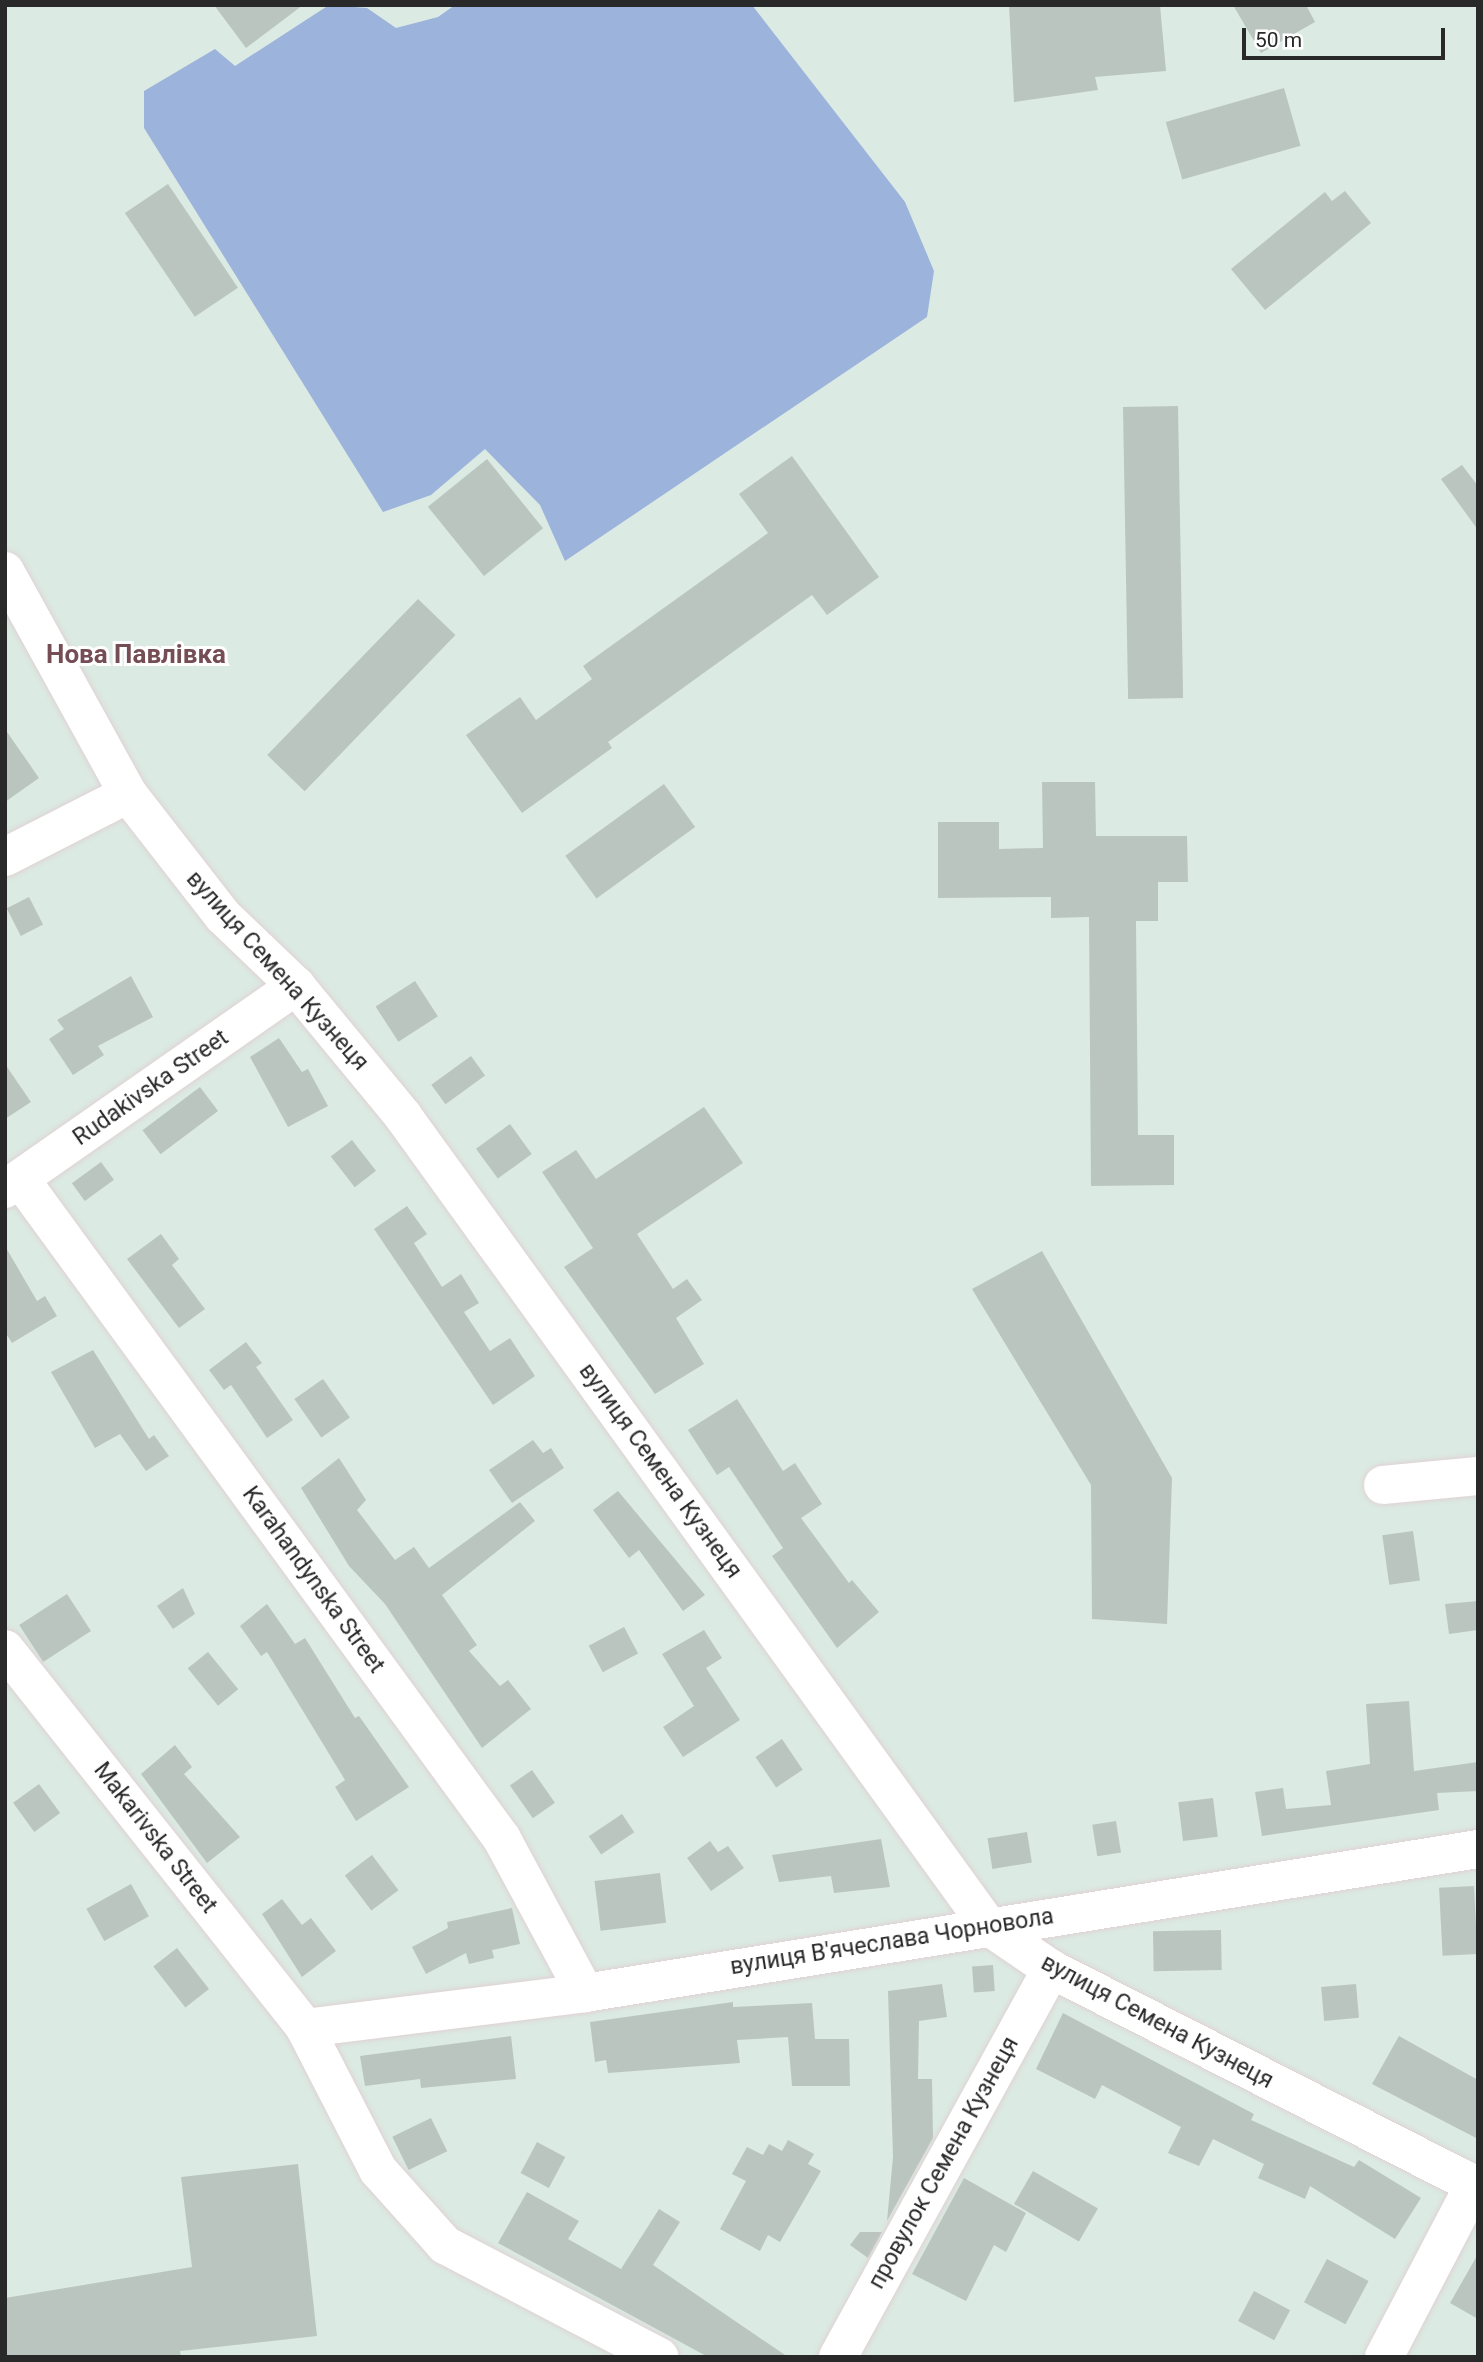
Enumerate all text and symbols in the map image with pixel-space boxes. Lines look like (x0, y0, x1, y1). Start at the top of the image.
scale bar (1245, 14, 1448, 58)
text: 50 m (1255, 28, 1302, 52)
district label: Нова Павлівка (46, 639, 226, 671)
street label: вулиця Семена Кузнеця (180, 866, 374, 1076)
street label: Rudakivska Street (68, 1024, 234, 1152)
street label: вулиця Семена Кузнеця (573, 1358, 747, 1584)
street label: Karahandynska Street (236, 1481, 390, 1679)
street label: Makarivska Street (88, 1757, 222, 1919)
street label: вулиця В'ячеслава Чорновола (728, 1903, 1056, 1981)
street label: вулиця Семена Кузнеця (1036, 1949, 1278, 2095)
street label: провулок Семена Кузнеця (863, 2032, 1025, 2294)

